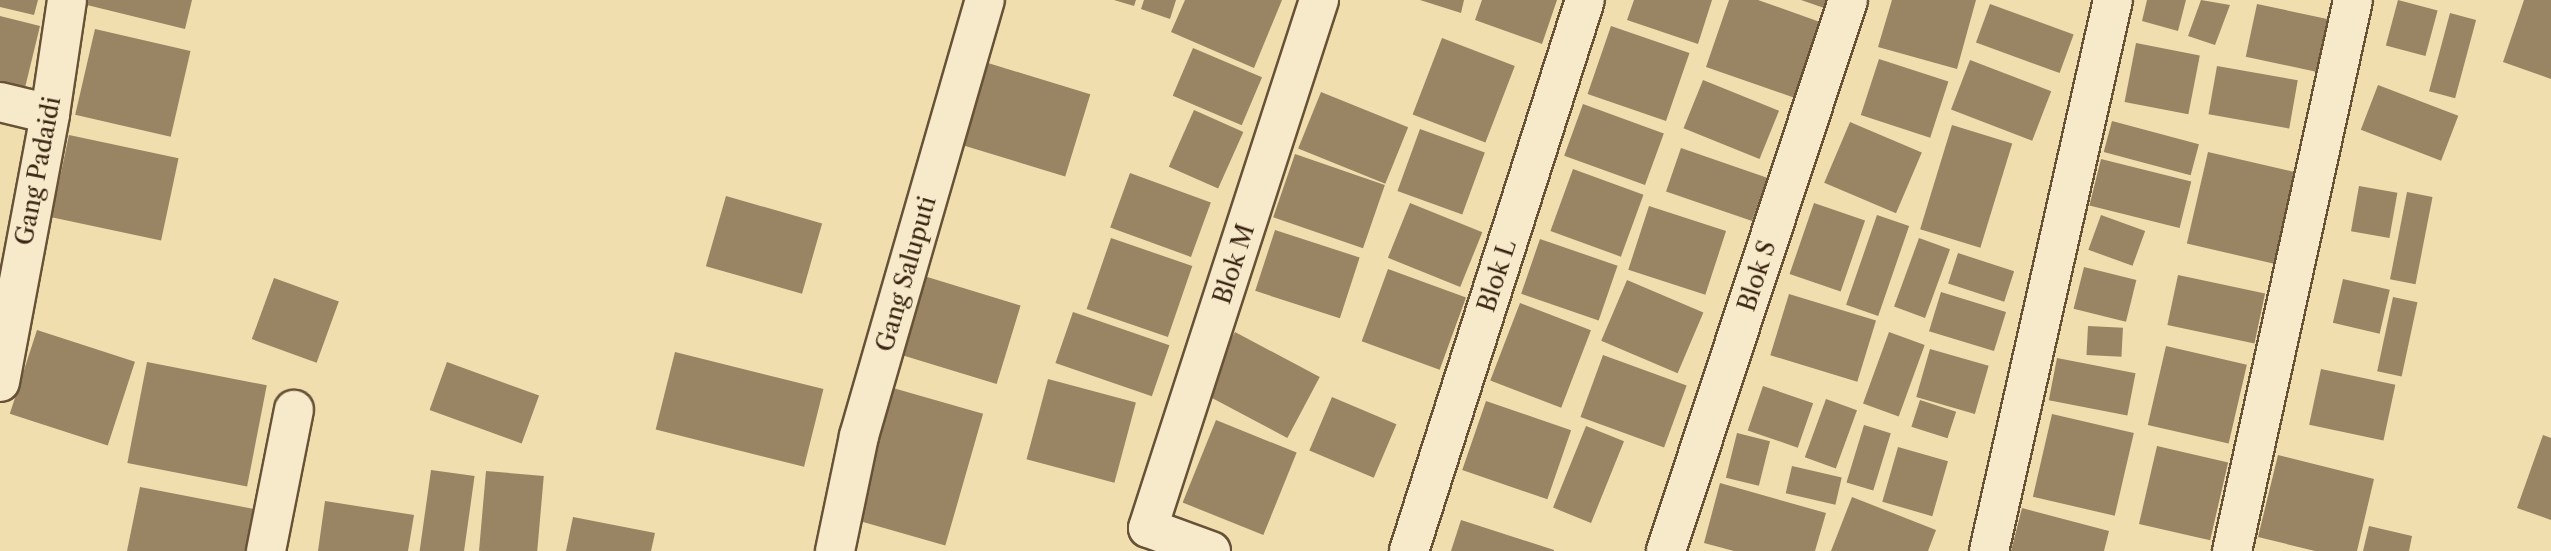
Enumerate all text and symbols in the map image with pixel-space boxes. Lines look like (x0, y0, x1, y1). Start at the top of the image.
street label: Gang Padaidi (9, 94, 67, 248)
street label: Gang Saluputi (870, 193, 942, 355)
street label: Blok M (1207, 220, 1261, 308)
street label: Blok L (1472, 236, 1522, 316)
street label: Blok S (1732, 237, 1782, 315)

